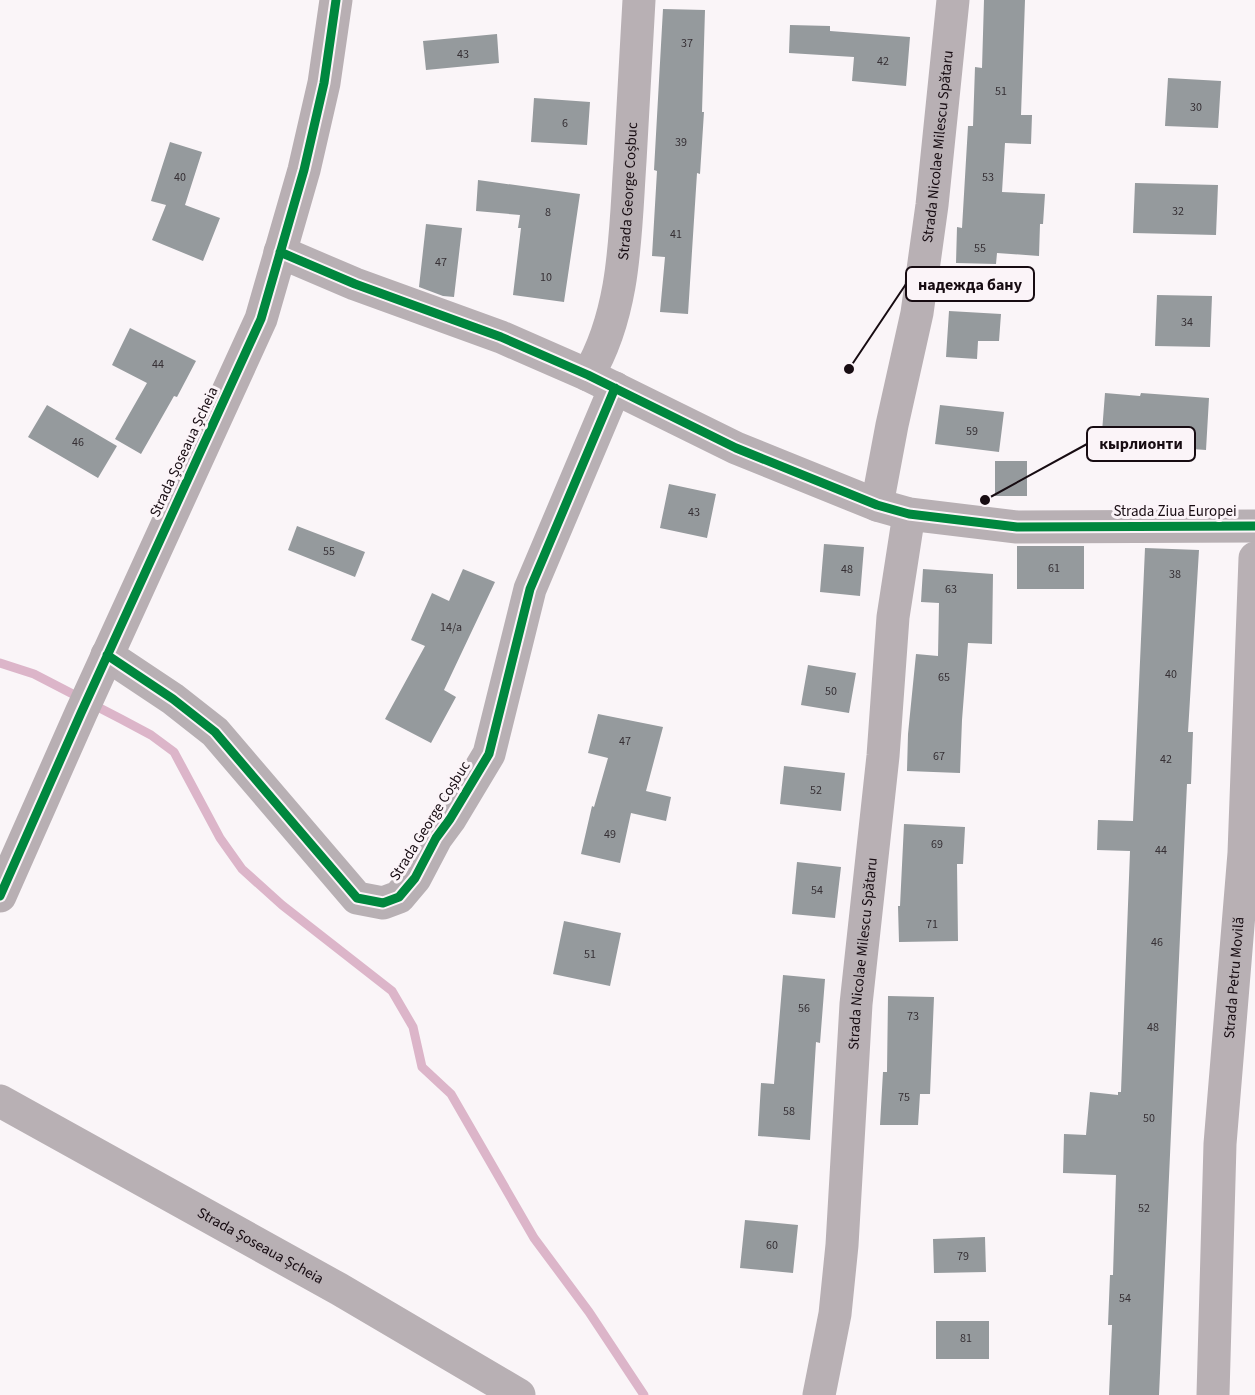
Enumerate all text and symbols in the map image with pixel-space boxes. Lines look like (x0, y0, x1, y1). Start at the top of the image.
house number: 37 (681, 35, 693, 52)
house number: 43 (457, 46, 469, 63)
street label: Strada Nicolae Milescu Spătaru (916, 49, 958, 244)
house number: 42 (877, 53, 889, 70)
house number: 51 (995, 83, 1007, 100)
house number: 30 (1190, 99, 1202, 116)
house number: 6 (562, 115, 568, 132)
street label: Strada George Coșbuc (612, 121, 643, 261)
house number: 39 (675, 134, 687, 151)
house number: 40 (174, 169, 186, 186)
house number: 53 (982, 169, 994, 186)
house number: 32 (1172, 203, 1184, 220)
house number: 8 (545, 204, 551, 221)
house number: 41 (670, 226, 682, 243)
house number: 55 (974, 240, 986, 257)
house number: 47 (435, 254, 447, 271)
callout: надежда бану (906, 267, 1034, 301)
house number: 10 (540, 269, 552, 286)
text: надежда бану (918, 274, 1023, 296)
house number: 34 (1181, 314, 1193, 331)
house number: 44 (152, 356, 164, 373)
street label: Strada Șoseaua Șcheia (145, 383, 223, 521)
house number: 59 (966, 423, 978, 440)
callout: кырлионти (1087, 427, 1195, 461)
text: кырлионти (1099, 433, 1183, 455)
house number: 46 (72, 434, 84, 451)
street label: Strada Ziua Europei (1113, 501, 1237, 522)
house number: 43 (688, 504, 700, 521)
house number: 55 (323, 543, 335, 560)
house number: 61 (1048, 560, 1060, 577)
house number: 48 (841, 561, 853, 578)
house number: 38 (1169, 566, 1181, 583)
house number: 63 (945, 581, 957, 598)
house number: 14/a (440, 619, 462, 636)
house number: 40 (1165, 666, 1177, 683)
house number: 65 (938, 669, 950, 686)
house number: 50 (825, 683, 837, 700)
house number: 47 (619, 733, 631, 750)
house number: 67 (933, 748, 945, 765)
house number: 42 (1160, 751, 1172, 768)
street label: Strada George Coșbuc (385, 757, 476, 885)
house number: 52 (810, 782, 822, 799)
house number: 49 (604, 826, 616, 843)
house number: 69 (931, 836, 943, 853)
house number: 44 (1155, 842, 1167, 859)
street label: Strada Nicolae Milescu Spătaru (843, 856, 882, 1051)
house number: 54 (811, 882, 823, 899)
house number: 71 (926, 916, 938, 933)
street label: Strada Petru Movilă (1218, 916, 1249, 1039)
house number: 46 (1151, 934, 1163, 951)
house number: 51 (584, 946, 596, 963)
house number: 56 (798, 1000, 810, 1017)
house number: 73 (907, 1008, 919, 1025)
house number: 48 (1147, 1019, 1159, 1036)
house number: 75 (898, 1089, 910, 1106)
house number: 58 (783, 1103, 795, 1120)
house number: 50 (1143, 1110, 1155, 1127)
house number: 52 (1138, 1200, 1150, 1217)
street label: Strada Șoseaua Șcheia (194, 1202, 328, 1289)
house number: 60 (766, 1237, 778, 1254)
house number: 79 (957, 1248, 969, 1265)
house number: 54 (1119, 1290, 1131, 1307)
house number: 81 (960, 1330, 972, 1347)

